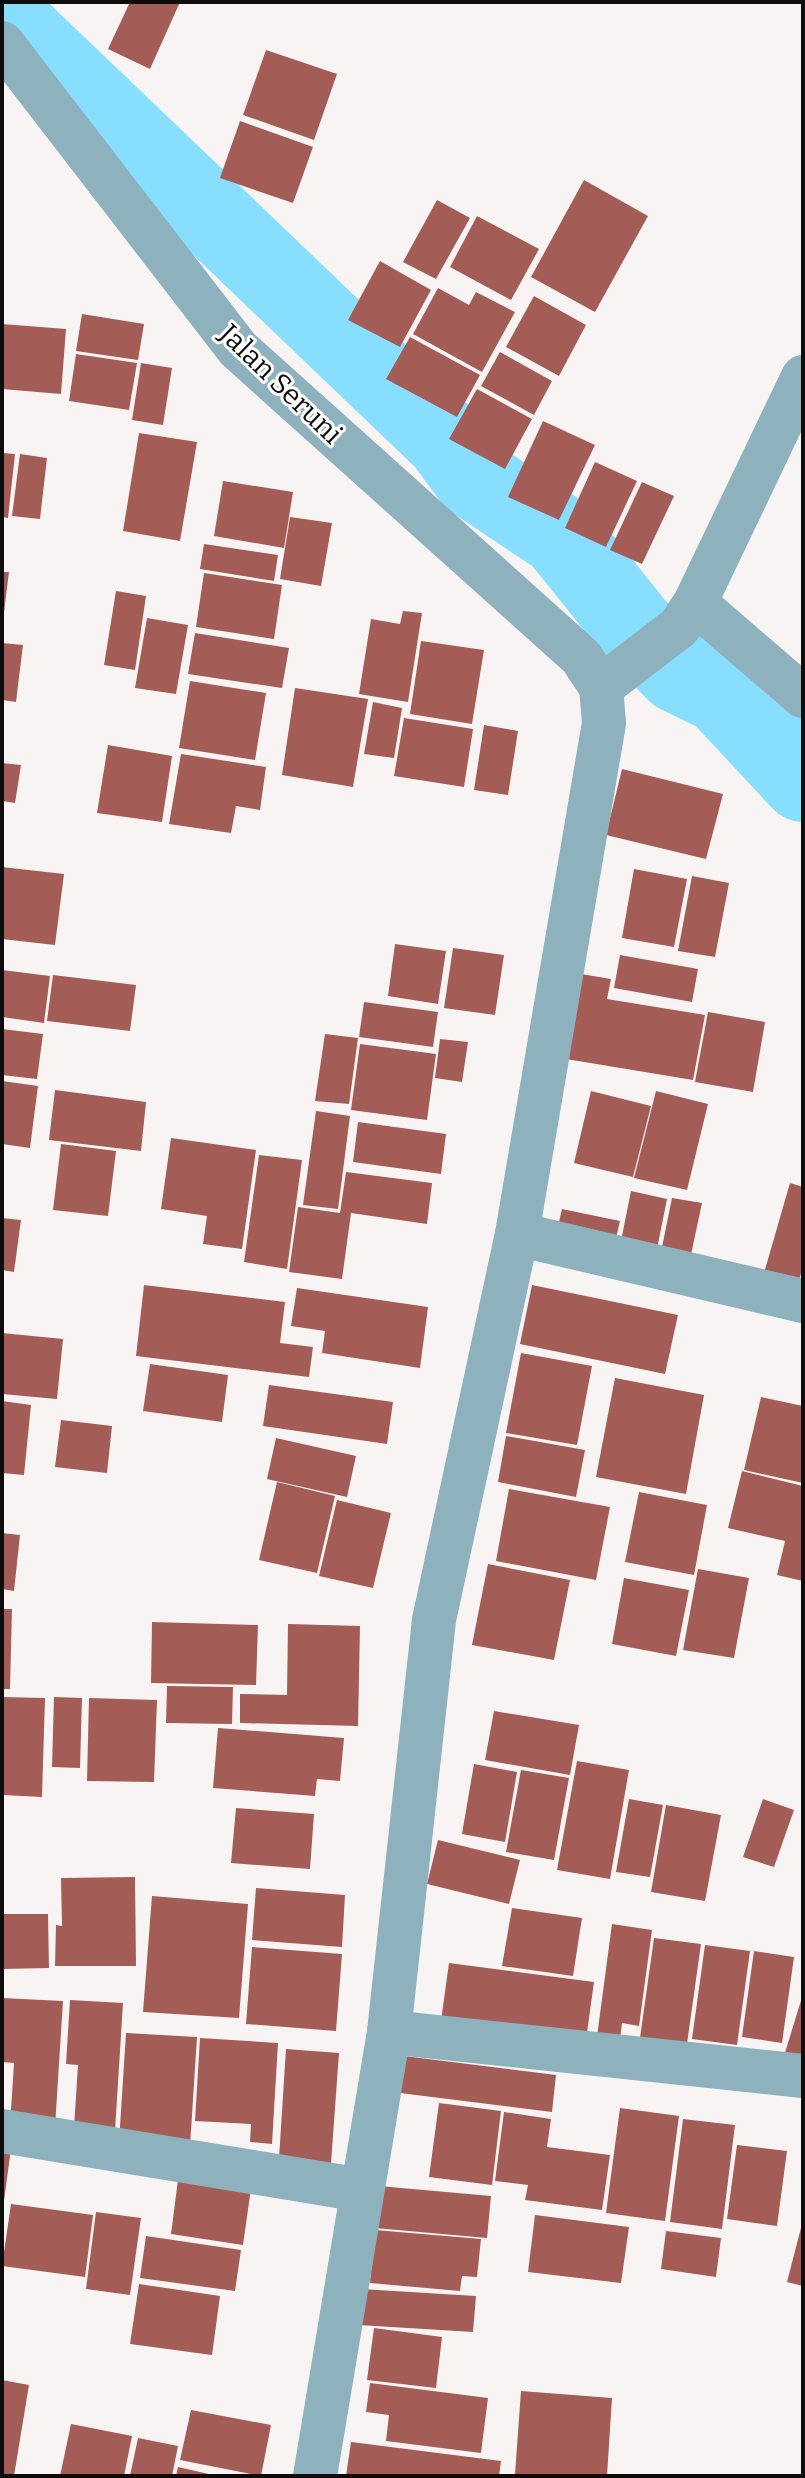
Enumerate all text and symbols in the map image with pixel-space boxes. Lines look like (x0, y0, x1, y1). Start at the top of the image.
street label: Jalan Seruni (212, 317, 349, 451)

